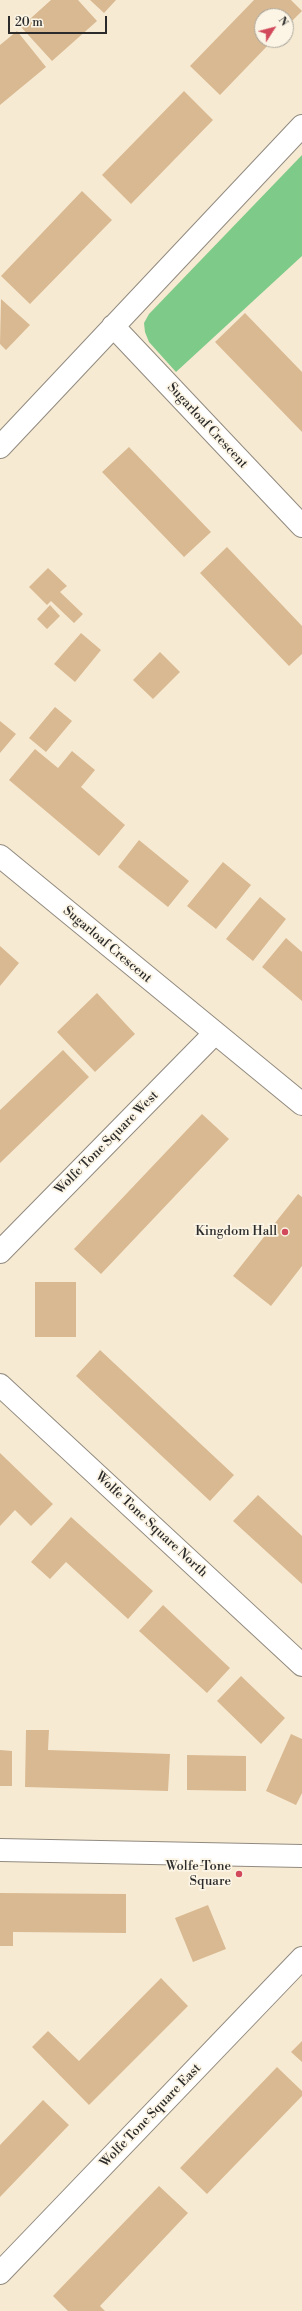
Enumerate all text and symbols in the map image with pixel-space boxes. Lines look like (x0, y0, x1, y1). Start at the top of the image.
scale bar (10, 8, 109, 34)
north arrow (254, 8, 294, 48)
text: N (275, 14, 291, 29)
text: 20 m (15, 15, 43, 30)
street label: Sugarloaf Crescent (163, 380, 251, 472)
street label: Sugarloaf Crescent (60, 903, 154, 987)
street label: Wolfe Tone Square West (52, 1088, 162, 1198)
place label: Kingdom Hall (195, 1224, 277, 1240)
marker: Kingdom Hall (280, 1227, 290, 1237)
street label: Wolfe Tone Square North (92, 1469, 210, 1581)
place label: Wolfe Tone Square (166, 1859, 231, 1890)
marker: Wolfe Tone Square (234, 1869, 244, 1879)
street label: Wolfe Tone Square East (97, 2061, 205, 2171)

